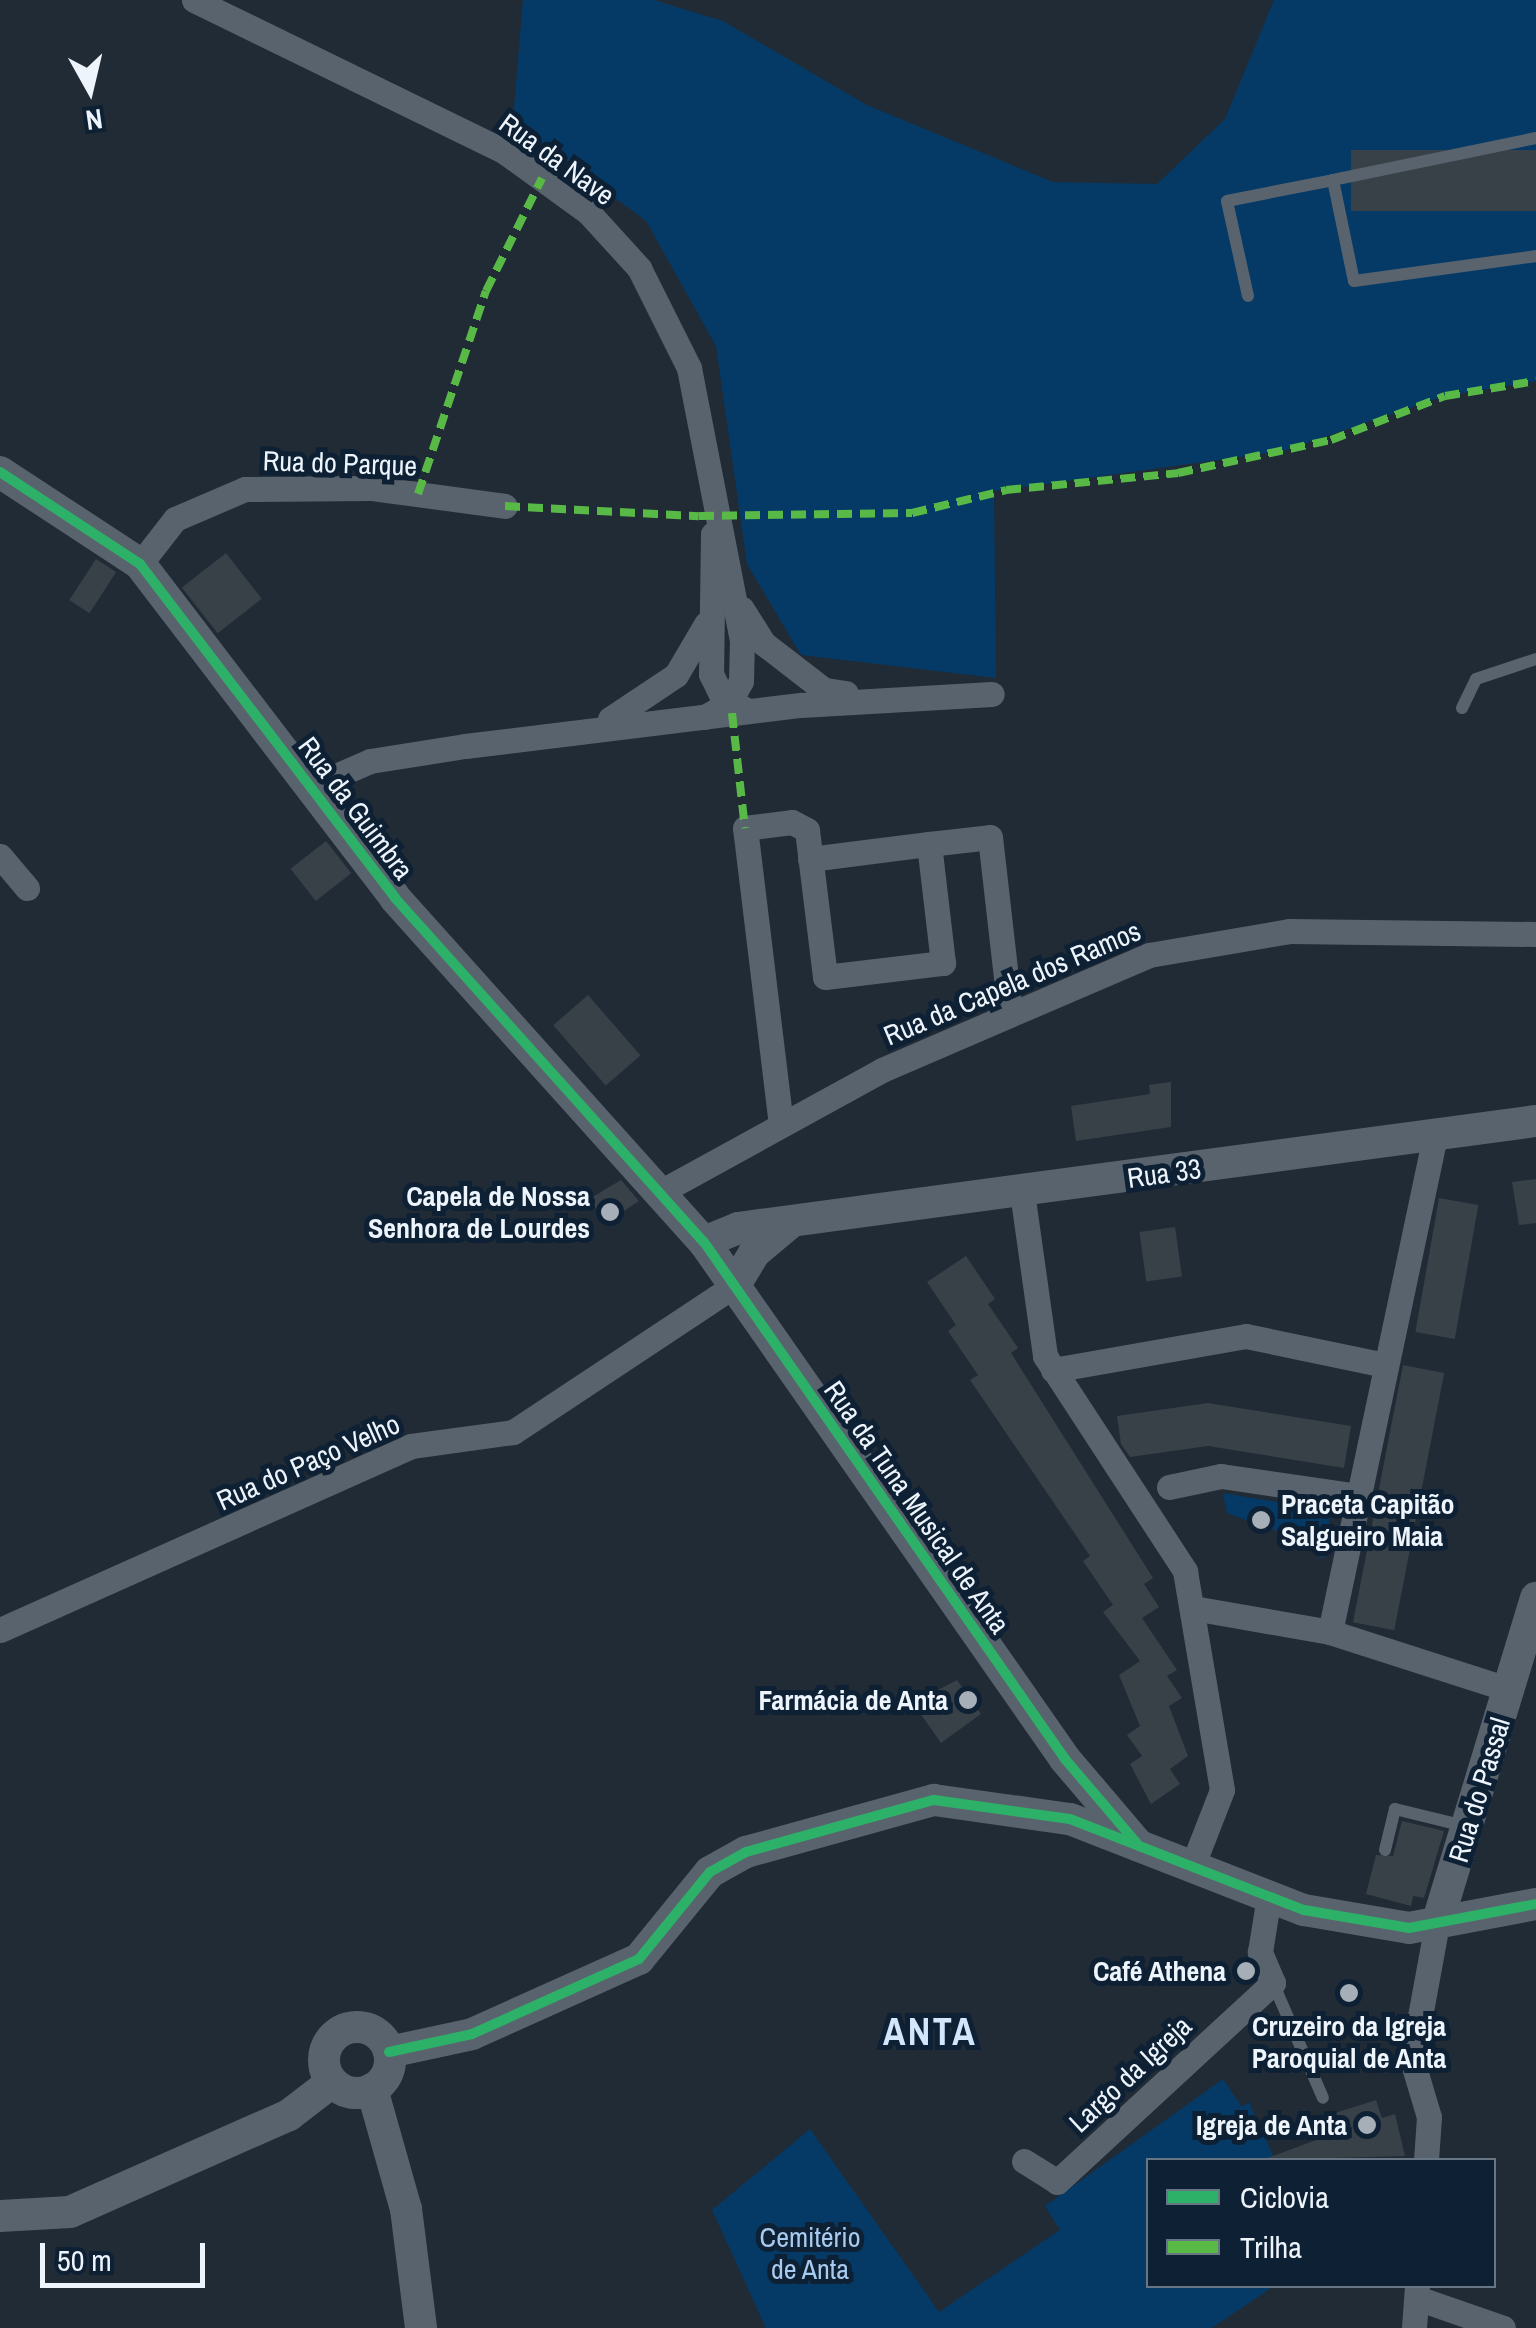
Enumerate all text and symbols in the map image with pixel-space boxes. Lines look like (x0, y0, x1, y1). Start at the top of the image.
north arrow (40, 40, 140, 140)
text: N (83, 100, 105, 140)
street label: Rua da Nave (493, 106, 621, 212)
street label: Rua do Parque (262, 444, 418, 482)
street label: Rua da Guimbra (292, 730, 420, 886)
street label: Rua da Capela dos Ramos (879, 914, 1145, 1052)
street label: Rua 33 (1125, 1151, 1203, 1195)
place label: Capela de Nossa Senhora de Lourdes (368, 1179, 590, 1245)
marker: Capela de Nossa Senhora de Lourdes (599, 1201, 621, 1223)
street label: Rua da Tuna Musical de Anta (817, 1374, 1017, 1640)
street label: Rua do Paço Velho (211, 1407, 405, 1517)
place label: Praceta Capitão Salgueiro Maia (1281, 1487, 1455, 1553)
marker: Praceta Capitão Salgueiro Maia (1250, 1509, 1272, 1531)
place label: Farmácia de Anta (758, 1683, 948, 1717)
marker: Farmácia de Anta (957, 1689, 979, 1711)
street label: Rua do Passal (1441, 1714, 1517, 1866)
place label: Café Athena (1092, 1954, 1226, 1988)
marker: Café Athena (1235, 1960, 1257, 1982)
marker: Cruzeiro da Igreja Paroquial de Anta (1338, 1982, 1360, 2004)
district label: ANTA (883, 2009, 977, 2055)
street label: Largo da Igreja (1062, 2009, 1198, 2139)
place label: Cruzeiro da Igreja Paroquial de Anta (1251, 2009, 1447, 2075)
place label: Igreja de Anta (1195, 2108, 1347, 2142)
marker: Igreja de Anta (1356, 2114, 1378, 2136)
legend (1146, 2158, 1496, 2288)
text: Ciclovia (1240, 2177, 1329, 2217)
park label: Cemitério de Anta (760, 2220, 860, 2286)
scale bar (45, 2223, 210, 2285)
text: Trilha (1240, 2227, 1302, 2267)
text: 50 m (57, 2240, 112, 2280)

